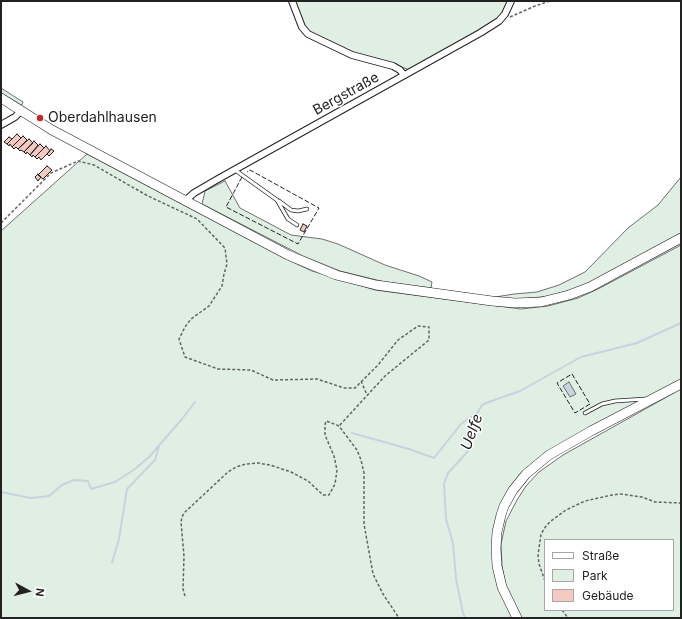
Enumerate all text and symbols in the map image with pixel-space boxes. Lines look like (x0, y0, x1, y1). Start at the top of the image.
street label: Bergstraße (310, 69, 382, 119)
place label: Oberdahlhausen (48, 110, 157, 126)
marker: Oberdahlhausen (35, 113, 45, 123)
water label: Uelfe (457, 411, 487, 453)
legend (544, 539, 674, 611)
text: Straße (582, 548, 619, 563)
text: Park (582, 568, 608, 583)
north arrow (8, 571, 48, 611)
text: N (32, 587, 47, 597)
text: Gebäude (582, 588, 634, 603)

